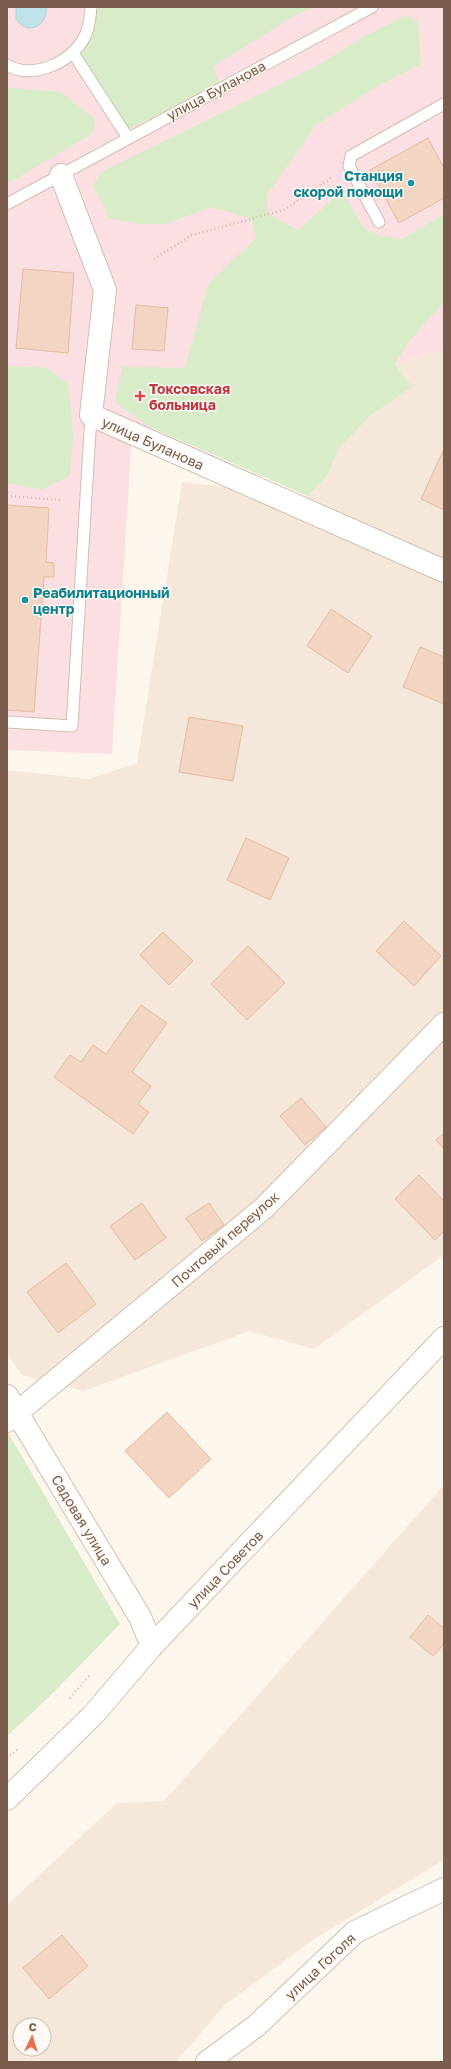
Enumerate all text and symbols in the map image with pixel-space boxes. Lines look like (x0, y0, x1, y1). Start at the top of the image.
street label: улица Буланова (164, 57, 268, 123)
place label: Станция скорой помощи (294, 167, 403, 200)
marker: Станция скорой помощи (406, 178, 416, 188)
place label: Токсовская больница (149, 380, 230, 413)
marker: Токсовская больница (134, 390, 146, 402)
street label: улица Буланова (99, 413, 207, 473)
place label: Реабилитационный центр (33, 584, 170, 617)
marker: Реабилитационный центр (20, 595, 30, 605)
street label: Почтовый переулок (168, 1188, 282, 1290)
street label: Садовая улица (48, 1472, 116, 1568)
street label: улица Советов (184, 1527, 266, 1611)
street label: улица Гоголя (281, 1929, 359, 2003)
north arrow (12, 2017, 52, 2057)
text: С (28, 2020, 37, 2033)

